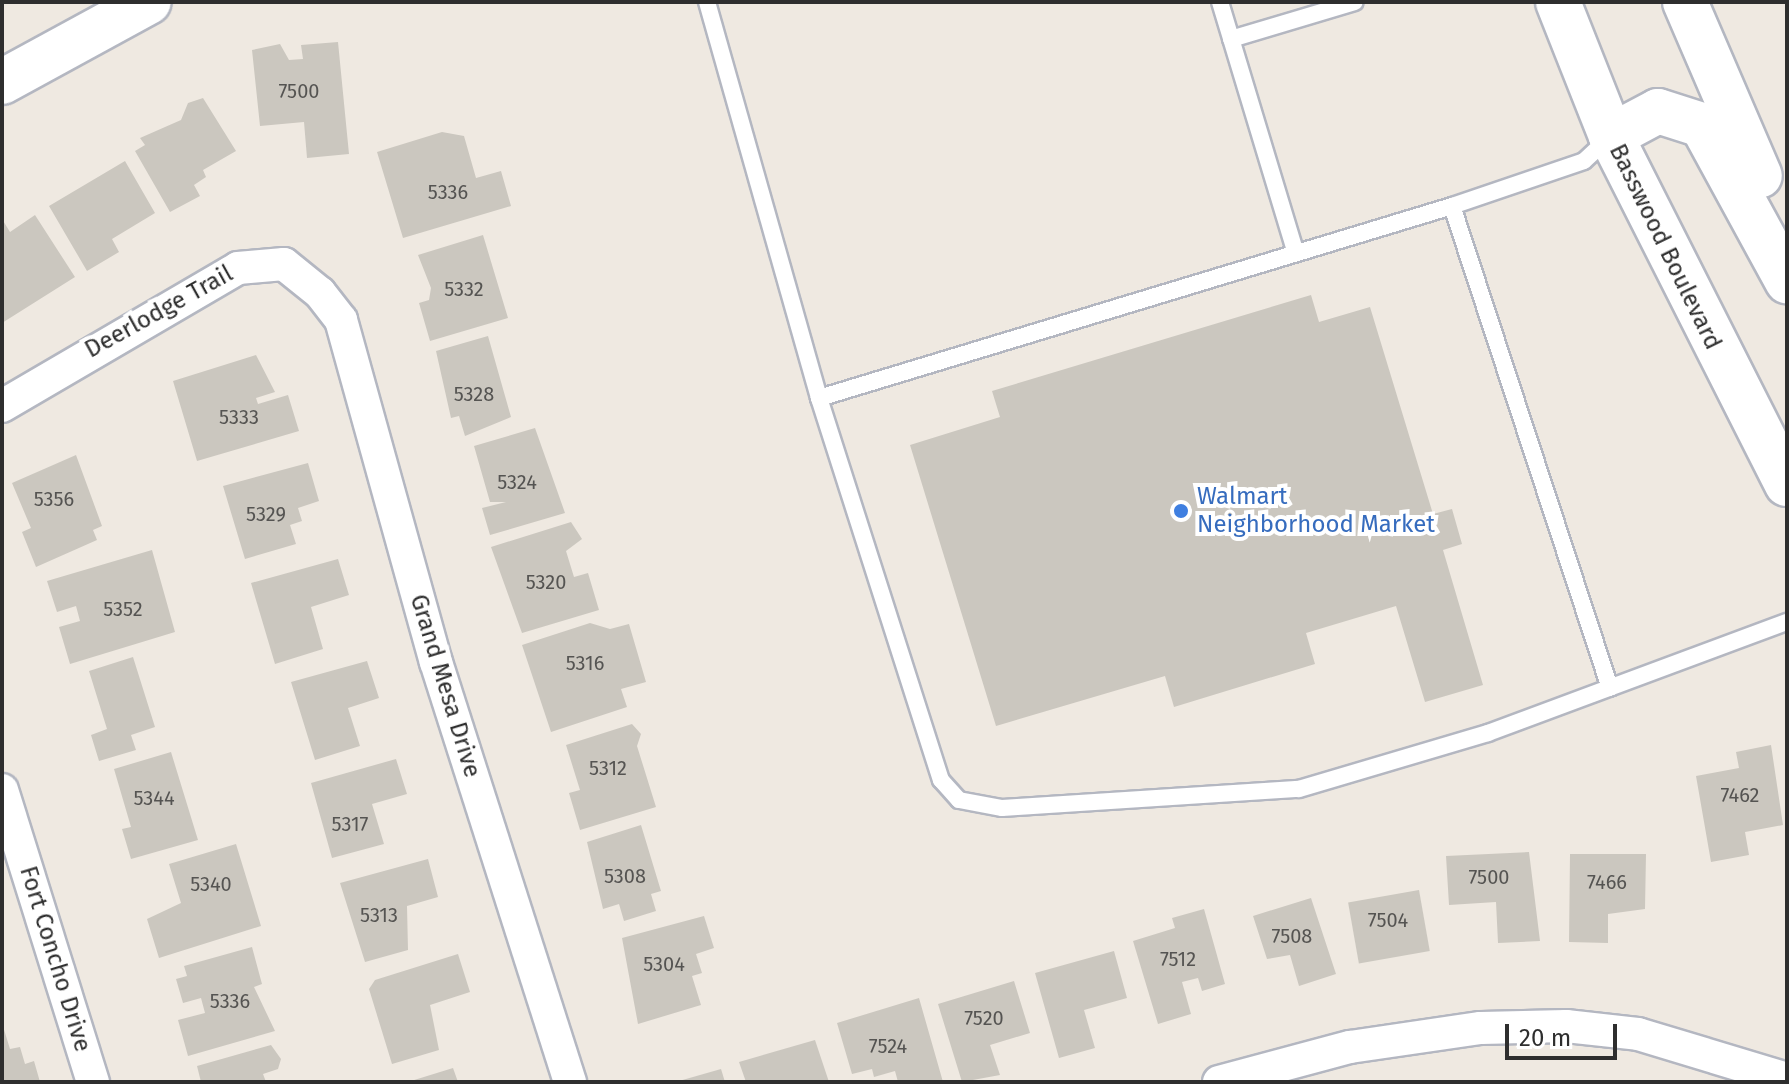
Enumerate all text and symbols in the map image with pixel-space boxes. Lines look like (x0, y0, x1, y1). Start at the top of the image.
house number: 7500 (279, 79, 319, 103)
street label: Basswood Boulevard (1603, 139, 1727, 355)
house number: 5336 (428, 180, 468, 204)
street label: Deerlodge Trail (80, 259, 238, 365)
house number: 5332 (444, 277, 484, 301)
house number: 5328 (454, 382, 494, 406)
house number: 5333 (219, 405, 259, 429)
house number: 5324 (497, 470, 537, 494)
place label: Walmart Neighborhood Market (1197, 483, 1435, 539)
house number: 5356 (34, 487, 74, 511)
house number: 5329 (246, 502, 286, 526)
marker: Walmart Neighborhood Market (1172, 502, 1190, 520)
house number: 5320 (526, 570, 566, 594)
street label: Grand Mesa Drive (403, 591, 487, 781)
house number: 5352 (103, 597, 143, 621)
house number: 5316 (566, 651, 604, 675)
house number: 5312 (589, 756, 627, 780)
house number: 7462 (1720, 783, 1760, 807)
house number: 5344 (133, 786, 175, 810)
house number: 5317 (332, 812, 368, 836)
street label: Fort Concho Drive (13, 863, 97, 1055)
house number: 5308 (604, 864, 646, 888)
house number: 7500 (1469, 865, 1509, 889)
house number: 7466 (1587, 870, 1627, 894)
house number: 5340 (190, 872, 232, 896)
house number: 5313 (360, 903, 398, 927)
house number: 7504 (1368, 908, 1408, 932)
house number: 7508 (1272, 924, 1312, 948)
house number: 7512 (1160, 947, 1196, 971)
house number: 5304 (643, 952, 685, 976)
house number: 5336 (210, 989, 250, 1013)
house number: 7520 (964, 1006, 1004, 1030)
scale bar (1509, 1008, 1621, 1058)
text: 20 m (1519, 1024, 1571, 1052)
house number: 7524 (869, 1034, 907, 1058)

